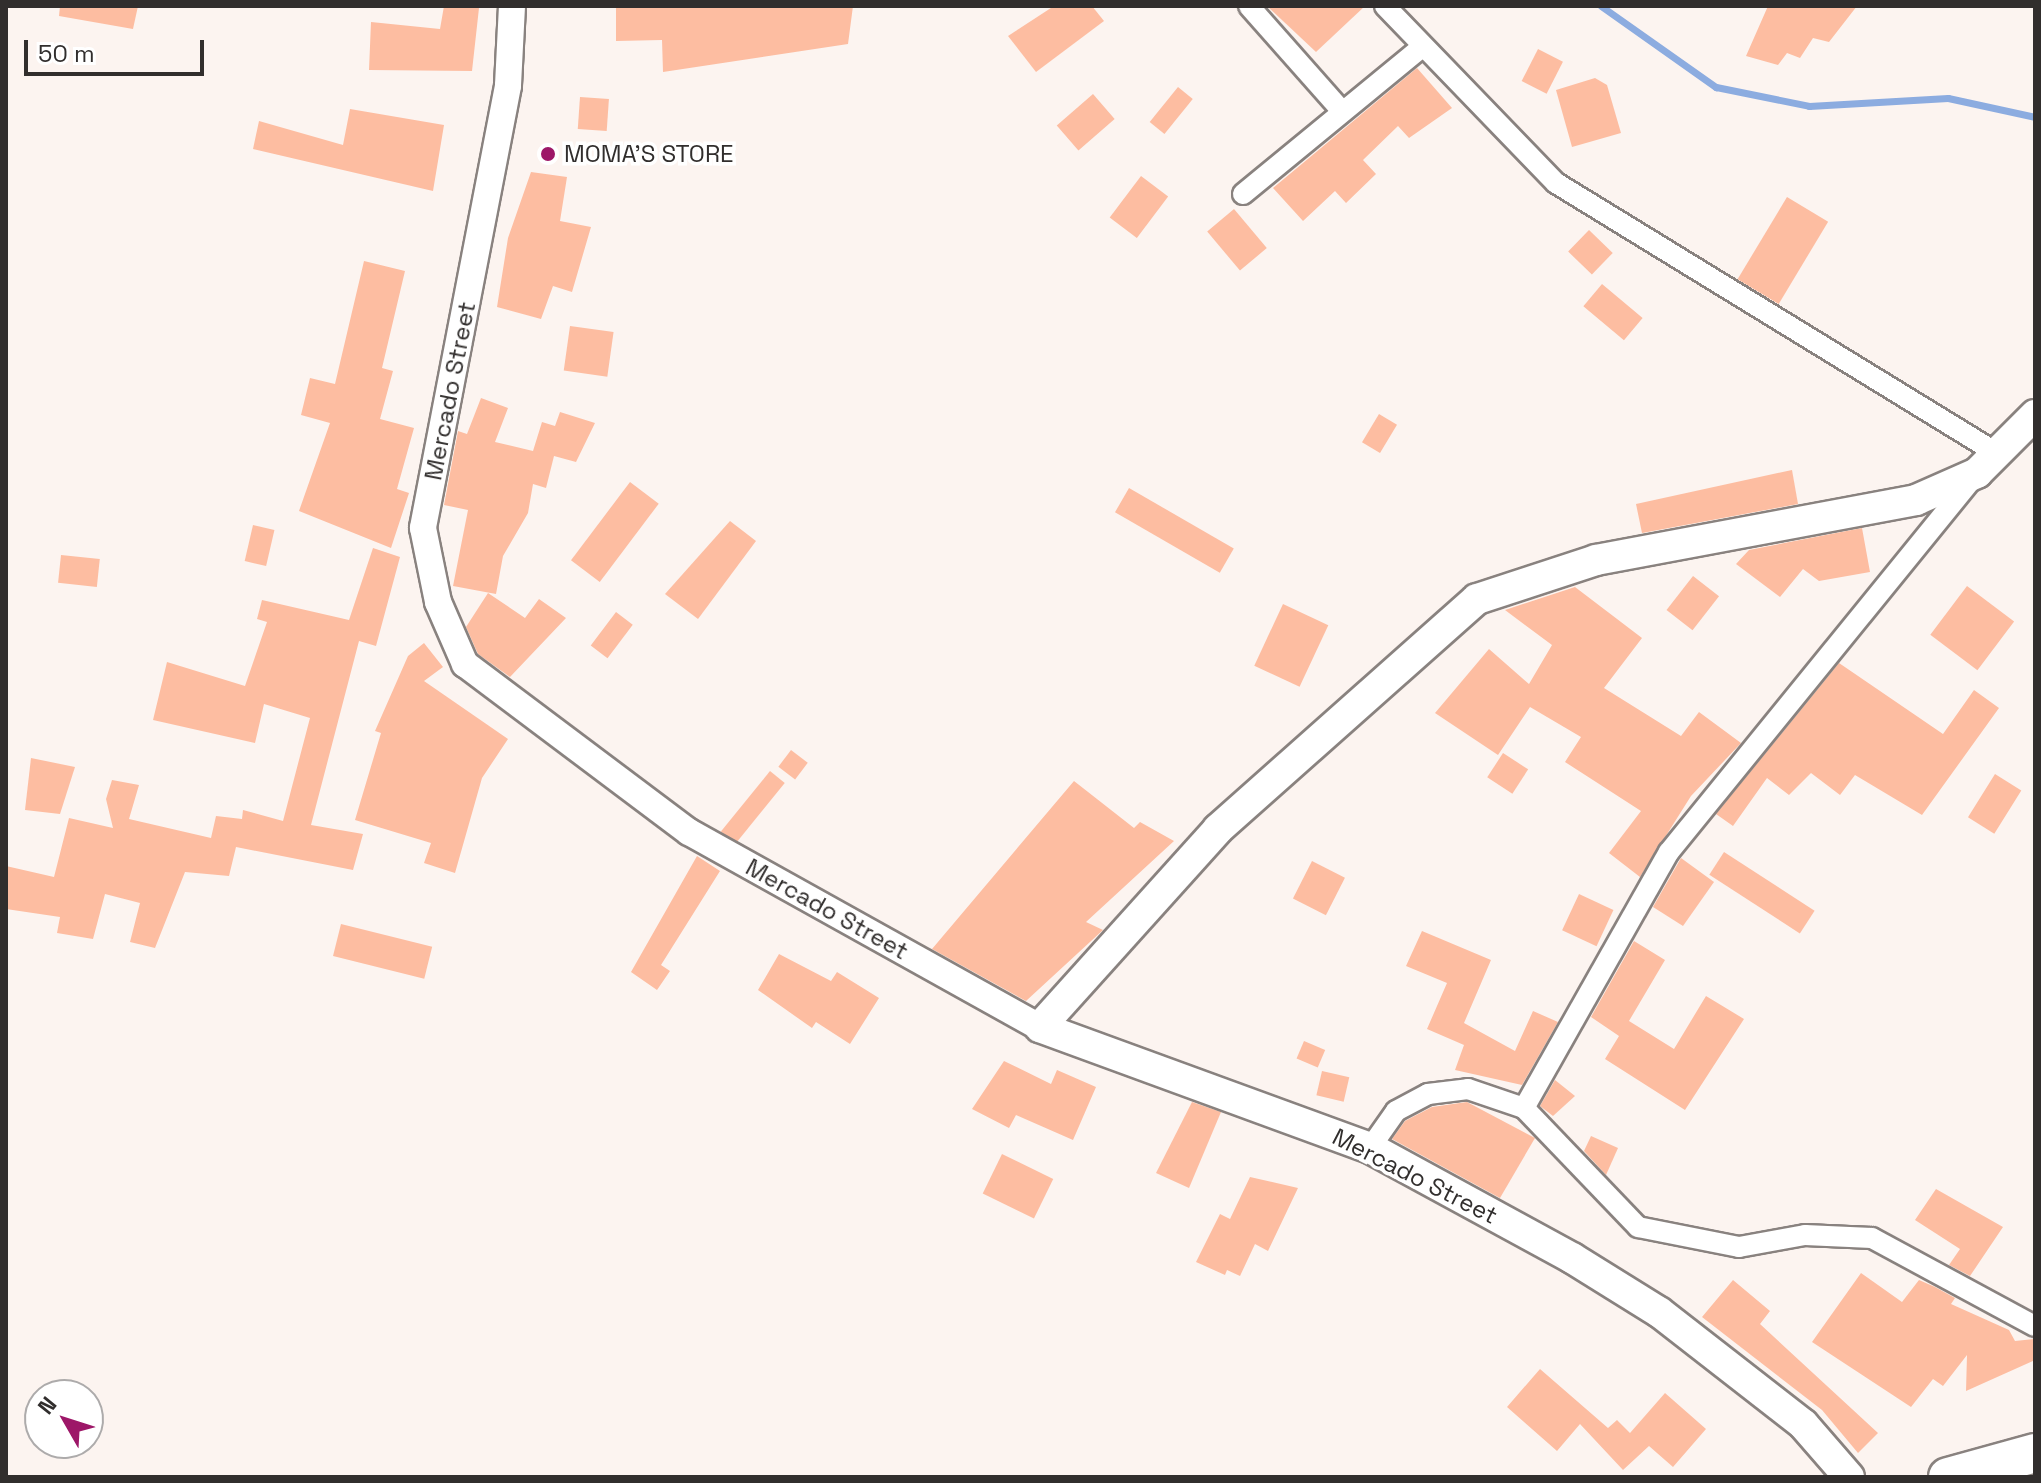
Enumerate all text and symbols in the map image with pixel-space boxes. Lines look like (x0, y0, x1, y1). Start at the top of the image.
scale bar (28, 24, 208, 74)
text: 50 m (38, 38, 95, 69)
place label: MOMA'S STORE (564, 140, 734, 168)
marker: MOMA'S STORE (539, 145, 557, 163)
street label: Mercado Street (419, 299, 481, 483)
street label: Mercado Street (741, 852, 913, 966)
street label: Mercado Street (1328, 1122, 1502, 1230)
north arrow (24, 1379, 104, 1459)
text: N (31, 1391, 62, 1420)

